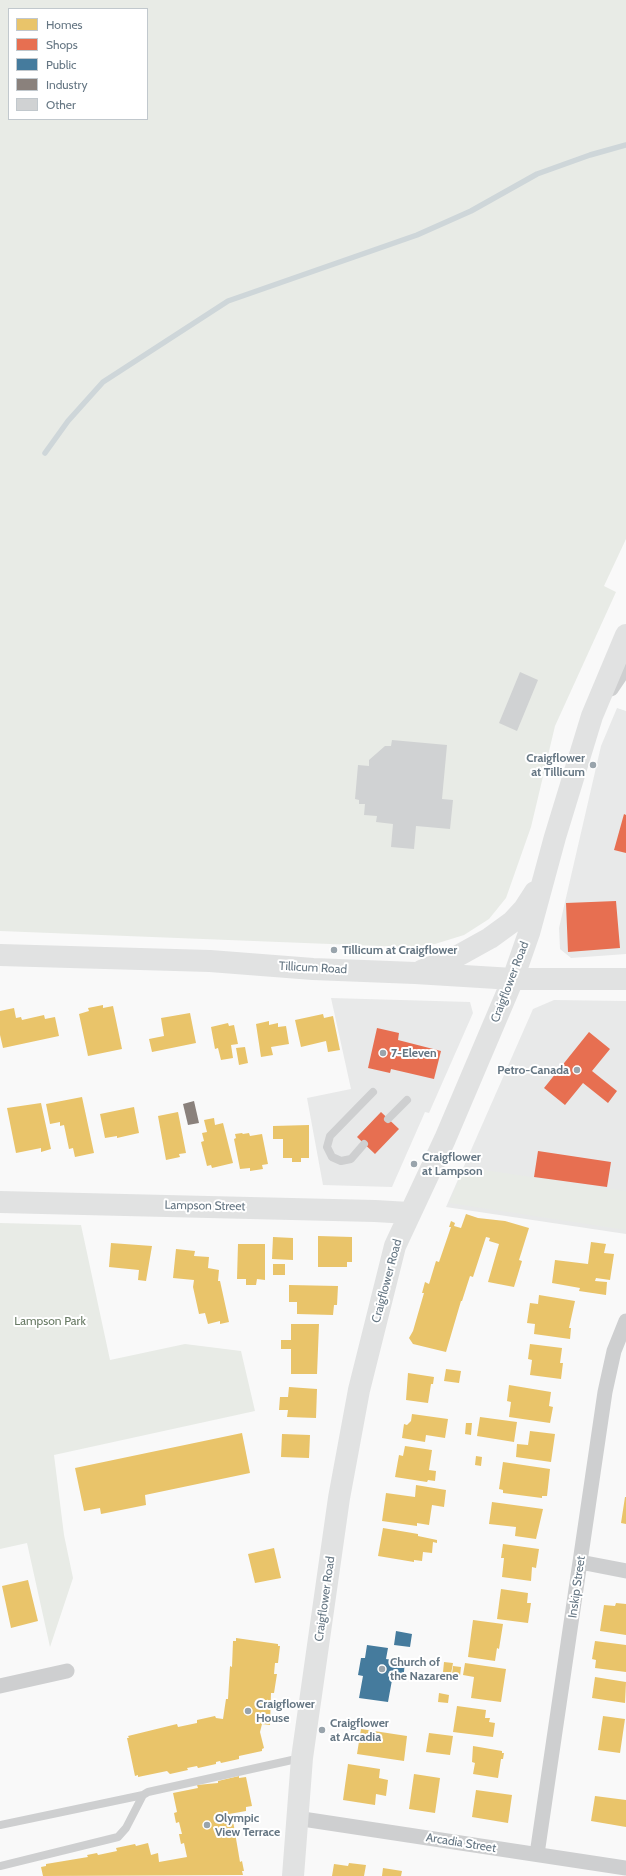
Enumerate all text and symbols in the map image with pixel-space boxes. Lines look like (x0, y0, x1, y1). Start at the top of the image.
legend (8, 8, 148, 120)
text: Homes (46, 17, 83, 32)
text: Shops (46, 37, 78, 52)
text: Public (46, 57, 77, 72)
text: Industry (46, 77, 87, 92)
text: Other (46, 97, 76, 112)
place label: Craigflower at Tillicum (526, 751, 585, 779)
marker: Craigflower at Tillicum (588, 760, 598, 770)
street label: Craigflower Road (488, 939, 532, 1025)
place label: Tillicum at Craigflower (342, 943, 457, 957)
marker: Tillicum at Craigflower (329, 945, 339, 955)
street label: Tillicum Road (279, 959, 347, 977)
place label: 7-Eleven (391, 1046, 437, 1060)
marker: 7-Eleven (378, 1048, 388, 1058)
place label: Petro-Canada (497, 1063, 569, 1077)
marker: Petro-Canada (572, 1065, 582, 1075)
place label: Craigflower at Lampson (422, 1150, 483, 1178)
marker: Craigflower at Lampson (409, 1159, 419, 1169)
street label: Lampson Street (164, 1198, 246, 1214)
street label: Craigflower Road (369, 1238, 405, 1324)
park label: Lampson Park (14, 1314, 86, 1328)
street label: Craigflower Road (312, 1555, 338, 1643)
street label: Inskip Street (566, 1555, 588, 1619)
place label: Church of the Nazarene (390, 1655, 458, 1683)
marker: Church of the Nazarene (377, 1664, 387, 1674)
place label: Craigflower House (256, 1697, 315, 1725)
marker: Craigflower House (243, 1706, 253, 1716)
place label: Craigflower at Arcadia (330, 1716, 389, 1744)
marker: Craigflower at Arcadia (317, 1725, 327, 1735)
place label: Olympic View Terrace (215, 1811, 280, 1839)
marker: Olympic View Terrace (202, 1820, 212, 1830)
street label: Arcadia Street (425, 1830, 497, 1856)

